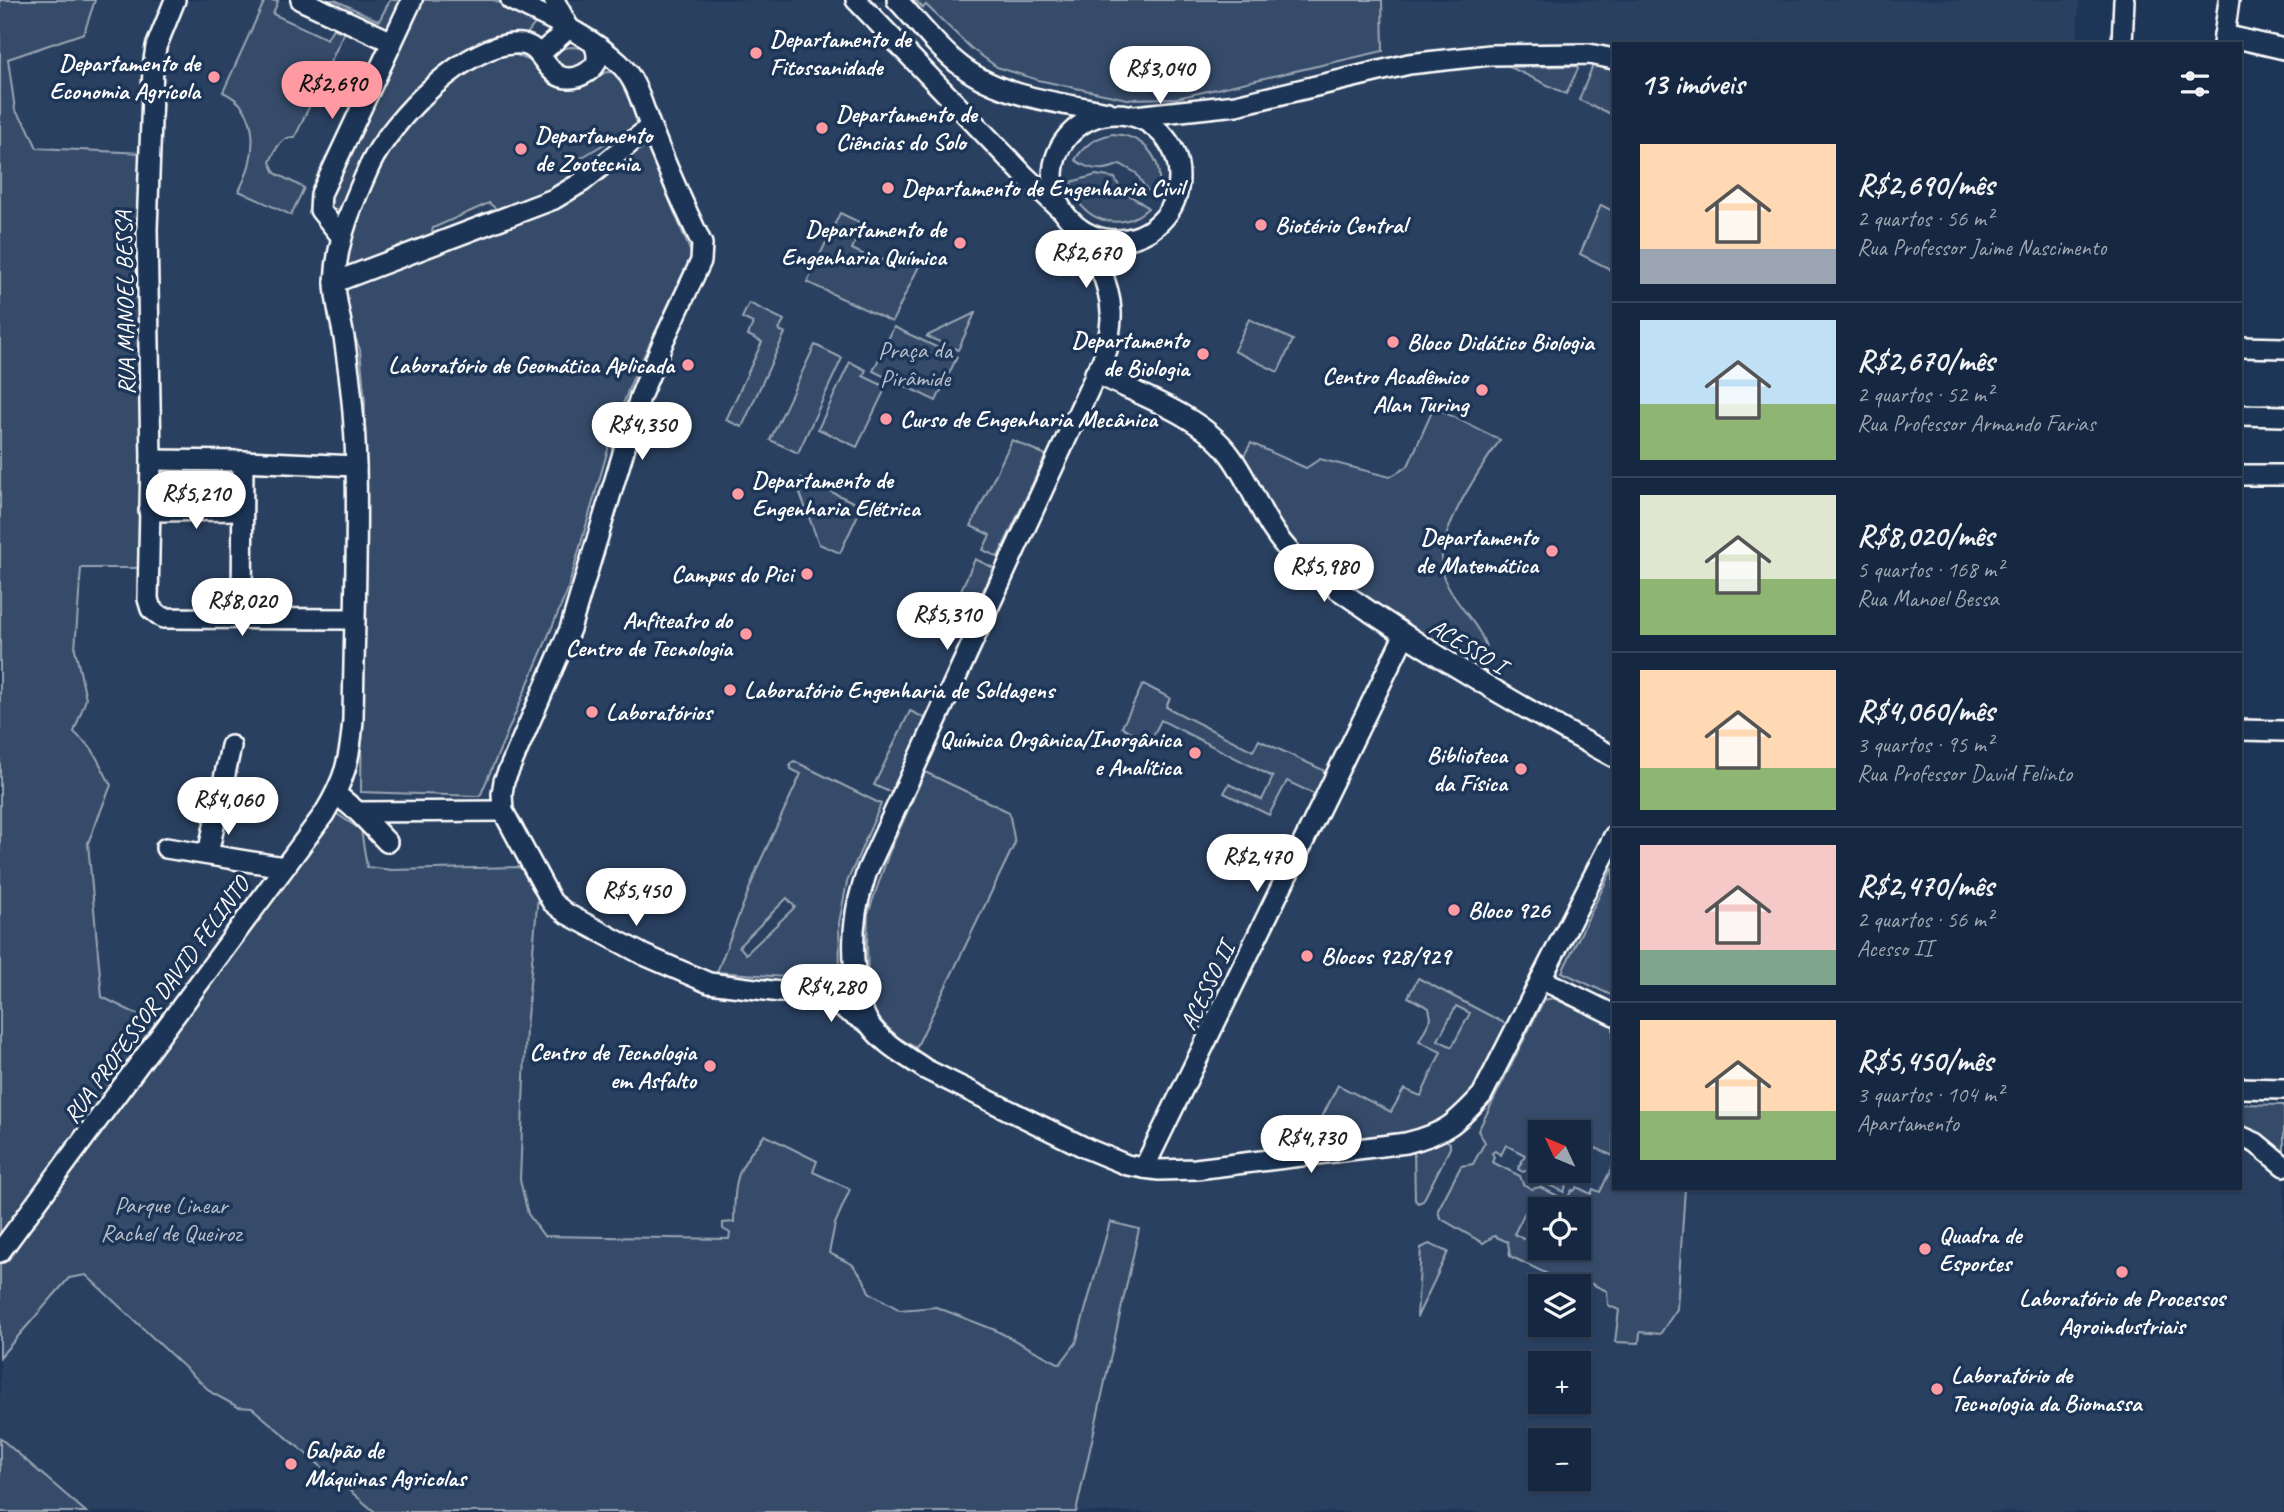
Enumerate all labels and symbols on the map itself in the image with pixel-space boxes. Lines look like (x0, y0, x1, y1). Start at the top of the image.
place label: Departamento de Fitossanidade (770, 24, 913, 82)
marker: Departamento de Fitossanidade (748, 45, 764, 61)
pin: R$3,040 (1095, 46, 1225, 106)
place label: Departamento de Economia Agrícola (50, 48, 202, 106)
pin: R$2,690 (267, 61, 397, 121)
marker: Departamento de Economia Agrícola (206, 69, 222, 85)
place label: Departamento de Ciências do Solo (836, 99, 979, 157)
place label: Departamento de Zootecnia (535, 120, 655, 178)
marker: Departamento de Ciências do Solo (814, 120, 830, 136)
marker: Departamento de Zootecnia (513, 141, 529, 157)
place label: Departamento de Engenharia Civil (902, 173, 1189, 203)
marker: Departamento de Engenharia Civil (880, 180, 896, 196)
street label: RUA MANOEL BESSA (108, 210, 142, 395)
place label: Biotério Central (1275, 210, 1412, 240)
place label: Departamento de Engenharia Química (781, 214, 948, 272)
marker: Biotério Central (1253, 217, 1269, 233)
pin: R$2,670 (1021, 230, 1151, 290)
marker: Departamento de Engenharia Química (952, 235, 968, 251)
place label: Departamento de Biologia (1072, 325, 1191, 383)
place label: Bloco Didático Biologia (1407, 327, 1596, 357)
marker: Bloco Didático Biologia (1385, 334, 1401, 350)
park label: Praça da Pirâmide (878, 335, 953, 393)
marker: Departamento de Biologia (1195, 346, 1211, 362)
place label: Laboratório de Geomática Aplicada (388, 350, 676, 380)
marker: Laboratório de Geomática Aplicada (680, 357, 696, 373)
place label: Centro Acadêmico Alan Turing (1322, 361, 1470, 419)
marker: Centro Acadêmico Alan Turing (1474, 382, 1490, 398)
pin: R$4,350 (577, 402, 707, 462)
place label: Curso de Engenharia Mecânica (900, 404, 1159, 434)
marker: Curso de Engenharia Mecânica (878, 411, 894, 427)
place label: Departamento de Engenharia Elétrica (752, 465, 922, 523)
pin: R$5,210 (131, 472, 261, 531)
marker: Departamento de Engenharia Elétrica (730, 486, 746, 502)
place label: Departamento de Matemática (1416, 522, 1540, 580)
marker: Departamento de Matemática (1544, 543, 1560, 559)
pin: R$5,980 (1259, 544, 1389, 604)
place label: Campus do Pici (671, 559, 796, 589)
marker: Campus do Pici (799, 566, 815, 582)
pin: R$8,020 (177, 578, 307, 638)
pin: R$5,310 (882, 592, 1012, 652)
place label: Anfiteatro do Centro de Tecnologia (566, 605, 734, 663)
street label: ACESSO I (1424, 611, 1516, 683)
marker: Anfiteatro do Centro de Tecnologia (738, 626, 754, 642)
place label: Laboratório Engenharia de Soldagens (744, 675, 1057, 705)
marker: Laboratório Engenharia de Soldagens (722, 682, 738, 698)
place label: Laboratórios (606, 697, 715, 727)
marker: Laboratórios (584, 704, 600, 720)
place label: Química Orgânica/Inorgânica e Analítica (940, 724, 1183, 782)
place label: Biblioteca da Física (1427, 740, 1509, 798)
marker: Química Orgânica/Inorgânica e Analítica (1187, 745, 1203, 761)
marker: Biblioteca da Física (1513, 761, 1529, 777)
pin: R$4,060 (163, 778, 293, 837)
pin: R$2,470 (1192, 834, 1322, 894)
street label: RUA PROFESSOR DAVID FELINTO (56, 868, 257, 1129)
pin: R$5,450 (571, 869, 701, 928)
place label: Bloco 926 (1468, 895, 1551, 925)
marker: Bloco 926 (1446, 902, 1462, 918)
street label: ACESSO II (1173, 932, 1243, 1035)
place label: Blocos 928/929 (1321, 941, 1453, 971)
marker: Blocos 928/929 (1299, 948, 1315, 964)
pin: R$4,280 (766, 964, 896, 1024)
place label: Centro de Tecnologia em Asfalto (530, 1037, 698, 1095)
marker: Centro de Tecnologia em Asfalto (702, 1058, 718, 1074)
pin: R$4,730 (1246, 1116, 1376, 1175)
north arrow (1528, 1120, 1591, 1183)
park label: Parque Linear Rachel de Queiroz (100, 1190, 244, 1248)
place label: Quadra de Esportes (1939, 1220, 2023, 1278)
marker: Quadra de Esportes (1917, 1241, 1933, 1257)
marker: Laboratório de Processos Agroindustriais (2114, 1264, 2130, 1280)
place label: Laboratório de Processos Agroindustriais (2019, 1283, 2228, 1341)
place label: Laboratório de Tecnologia da Biomassa (1951, 1360, 2144, 1418)
marker: Laboratório de Tecnologia da Biomassa (1929, 1381, 1945, 1397)
place label: Galpão de Máquinas Agricolas (305, 1435, 468, 1493)
marker: Galpão de Máquinas Agricolas (283, 1456, 299, 1472)

